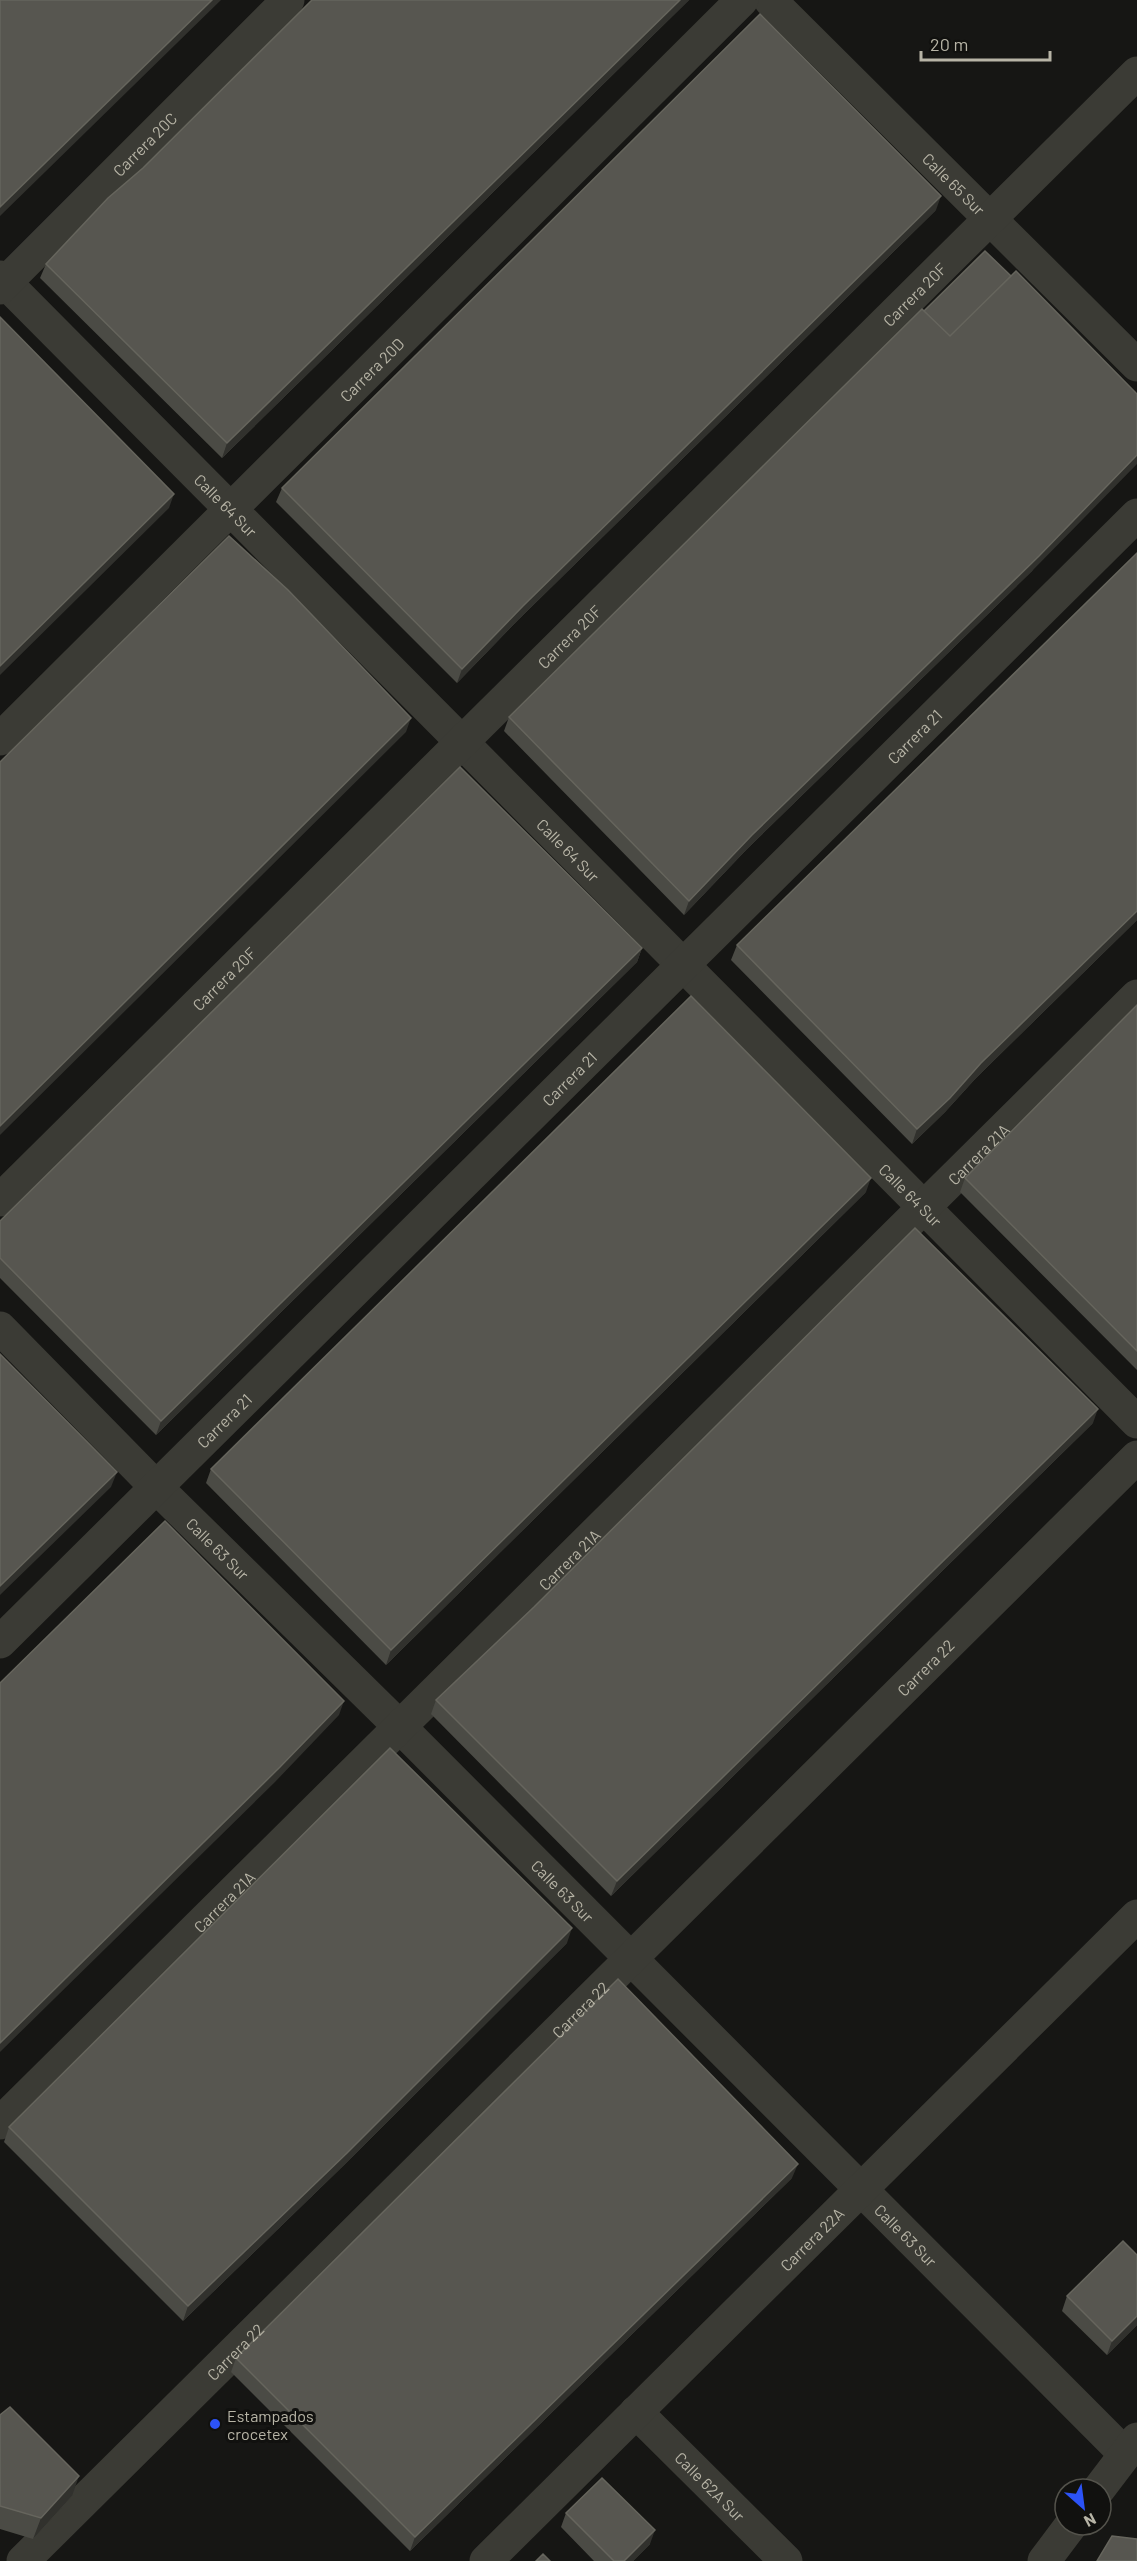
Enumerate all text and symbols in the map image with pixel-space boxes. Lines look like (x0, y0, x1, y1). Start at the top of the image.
scale bar (921, 24, 1050, 62)
text: 20 m (930, 33, 968, 55)
street label: Carrera 20C (108, 108, 180, 180)
street label: Calle 65 Sur (919, 148, 990, 219)
street label: Carrera 20F (878, 258, 950, 330)
street label: Carrera 20D (335, 333, 407, 405)
street label: Calle 64 Sur (191, 469, 262, 540)
street label: Carrera 20F (533, 601, 605, 672)
street label: Carrera 21 (883, 705, 945, 767)
street label: Calle 64 Sur (533, 814, 604, 885)
street label: Carrera 20F (188, 943, 259, 1014)
street label: Carrera 21 (538, 1047, 600, 1109)
street label: Carrera 21A (943, 1119, 1013, 1188)
street label: Calle 64 Sur (876, 1159, 946, 1230)
street label: Carrera 21 (193, 1389, 255, 1451)
street label: Calle 63 Sur (183, 1513, 254, 1583)
street label: Carrera 21A (534, 1524, 604, 1594)
street label: Carrera 22 (893, 1635, 957, 1699)
street label: Calle 63 Sur (528, 1855, 598, 1926)
street label: Carrera 21A (189, 1867, 259, 1936)
street label: Carrera 22 (548, 1977, 612, 2041)
street label: Calle 63 Sur (871, 2200, 942, 2270)
street label: Carrera 22A (776, 2203, 847, 2274)
street label: Carrera 22 (202, 2319, 267, 2383)
place label: Estampados crocetex (227, 2406, 314, 2443)
marker: Estampados crocetex (208, 2417, 222, 2431)
street label: Calle 62A Sur (672, 2447, 749, 2525)
north arrow (1053, 2477, 1113, 2537)
text: N (1081, 2510, 1099, 2532)

